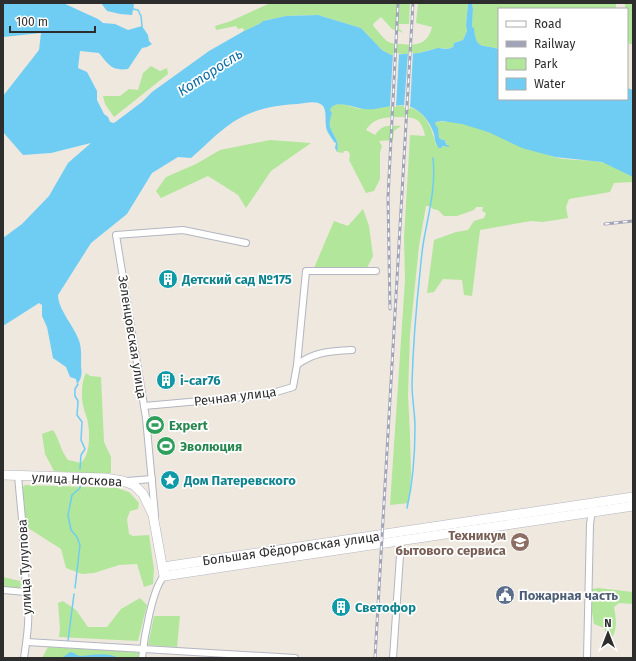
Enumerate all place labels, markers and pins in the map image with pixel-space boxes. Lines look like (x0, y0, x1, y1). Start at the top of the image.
building icon: Детский сад №175 (157, 268, 179, 290)
place label: Детский сад №175 (181, 272, 292, 287)
building icon: i-car76 (155, 369, 177, 391)
place label: i-car76 (180, 373, 221, 388)
sports icon: Expert (144, 414, 166, 436)
place label: Expert (169, 418, 209, 433)
sports icon: Эволюция (155, 435, 177, 457)
place label: Эволюция (180, 439, 242, 454)
place icon: Дом Патеревского (159, 469, 181, 491)
place label: Дом Патеревского (183, 473, 296, 488)
place label: Техникум бытового сервиса (395, 528, 506, 558)
school or university icon: Техникум бытового сервиса (509, 531, 531, 553)
public building icon: Пожарная часть (494, 584, 516, 606)
place label: Пожарная часть (519, 588, 618, 603)
building icon: Светофор (330, 596, 352, 618)
place label: Светофор (355, 600, 416, 615)

